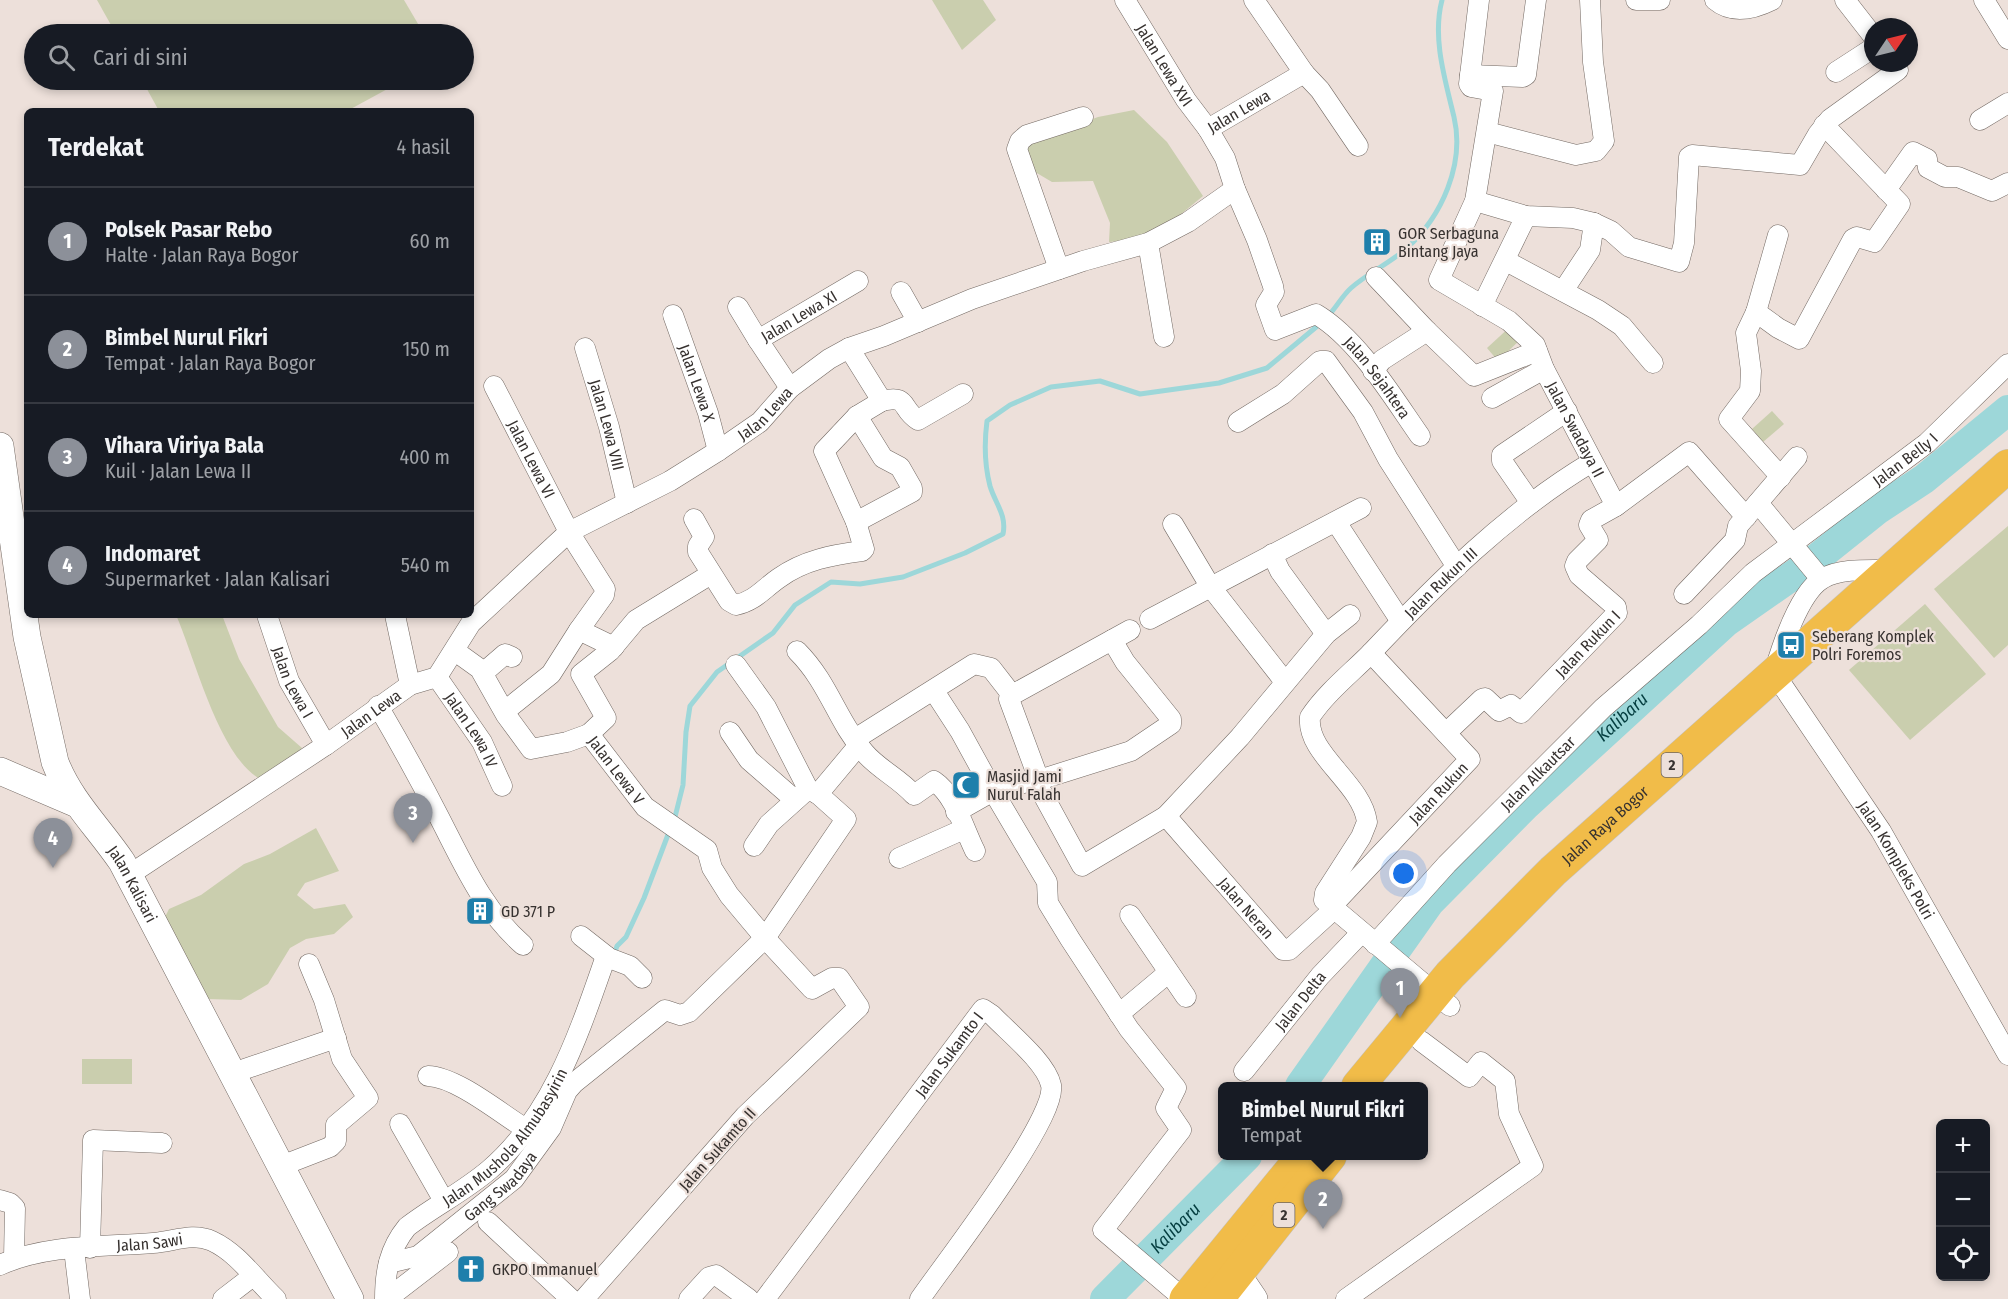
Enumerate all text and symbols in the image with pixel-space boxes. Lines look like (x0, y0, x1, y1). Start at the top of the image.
north arrow (1864, 18, 1918, 72)
street label: Jalan Lewa XVI (1132, 21, 1196, 110)
search box (24, 24, 474, 90)
icon: search (45, 41, 78, 74)
text: Cari di sini (93, 44, 188, 71)
street label: Jalan Lewa (1204, 86, 1274, 137)
text: Terdekat (48, 132, 144, 163)
text: 4 hasil (397, 135, 450, 159)
text: Polsek Pasar Rebo (105, 216, 272, 243)
place label: GOR Serbaguna Bintang Jaya (1398, 224, 1499, 261)
building icon: GOR Serbaguna Bintang Jaya (1361, 226, 1393, 258)
text: 1 (63, 229, 72, 253)
text: 60 m (410, 229, 450, 253)
text: Halte · Jalan Raya Bogor (105, 243, 298, 267)
street label: Jalan Lewa XI (758, 287, 840, 346)
text: Bimbel Nurul Fikri (105, 324, 268, 351)
street label: Jalan Sejahtera (1340, 332, 1414, 422)
text: 2 (63, 337, 72, 361)
text: 150 m (403, 337, 450, 361)
street label: Jalan Lewa X (674, 342, 719, 424)
text: Tempat · Jalan Raya Bogor (105, 351, 316, 375)
street label: Jalan Lewa VIII (585, 377, 628, 472)
street label: Jalan Swadaya II (1542, 378, 1608, 481)
street label: Jalan Lewa (734, 383, 797, 445)
street label: Jalan Lewa VI (503, 417, 559, 501)
street label: Jalan Belly I (1869, 429, 1942, 490)
text: Vihara Viriya Bala (105, 432, 264, 459)
text: 3 (63, 445, 72, 469)
text: 400 m (399, 445, 450, 469)
text: Kuil · Jalan Lewa II (105, 459, 251, 483)
text: Indomaret (105, 540, 200, 567)
street label: Jalan Rukun III (1400, 544, 1481, 622)
text: 4 (62, 553, 73, 577)
text: 540 m (401, 553, 450, 577)
text: Supermarket · Jalan Kalisari (105, 567, 330, 591)
street label: Jalan Rukun I (1551, 607, 1624, 682)
place label: Seberang Komplek Polri Foremos (1812, 627, 1934, 664)
bus stop icon: Seberang Komplek Polri Foremos (1775, 629, 1807, 661)
street label: Jalan Lewa I (268, 644, 317, 721)
street label: Jalan Lewa (337, 686, 405, 741)
water label: Kalibaru (1592, 688, 1653, 746)
street label: Jalan Lewa IV (440, 689, 502, 771)
street label: Jalan Lewa V (584, 732, 649, 809)
street label: Jalan Alkautsar (1497, 732, 1580, 815)
road number: 2 (1662, 753, 1682, 777)
street label: Jalan Rukun (1405, 758, 1472, 828)
place label: Masjid Jami Nurul Falah (987, 767, 1062, 804)
mosque icon: Masjid Jami Nurul Falah (950, 769, 982, 801)
street label: Jalan Raya Bogor (1558, 781, 1653, 869)
pin: 3 (394, 794, 432, 843)
street label: Jalan Kompleks Polri (1853, 797, 1938, 923)
pin: 4 (34, 818, 72, 868)
street label: Jalan Kalisari (103, 842, 161, 926)
your location (1389, 859, 1418, 888)
street label: Jalan Neran (1214, 874, 1278, 943)
building icon: GD 371 P (464, 895, 496, 927)
place label: GD 371 P (501, 902, 555, 921)
street label: Jalan Delta (1271, 967, 1330, 1035)
pin: 1 (1380, 968, 1420, 1018)
street label: Jalan Sukamto I (911, 1008, 987, 1101)
street label: Jalan Mushola Almubasyirin (439, 1065, 571, 1210)
popup (1218, 1082, 1428, 1160)
text: Bimbel Nurul Fikri (1242, 1096, 1404, 1123)
street label: Jalan Sukamto II (675, 1104, 760, 1195)
map controls (1936, 1119, 1990, 1281)
button: + (1936, 1119, 1990, 1173)
text: Tempat (1242, 1123, 1302, 1147)
street label: Gang Swadaya (460, 1148, 541, 1225)
button: − (1936, 1173, 1990, 1227)
pin: 2 (1304, 1180, 1342, 1229)
water label: Kalibaru (1146, 1198, 1205, 1258)
road number: 2 (1274, 1203, 1294, 1227)
button: locate (1936, 1227, 1990, 1281)
street label: Jalan Sawi (116, 1229, 184, 1255)
church icon: GKPO Immanuel (455, 1253, 487, 1285)
place label: GKPO Immanuel (492, 1260, 597, 1279)

